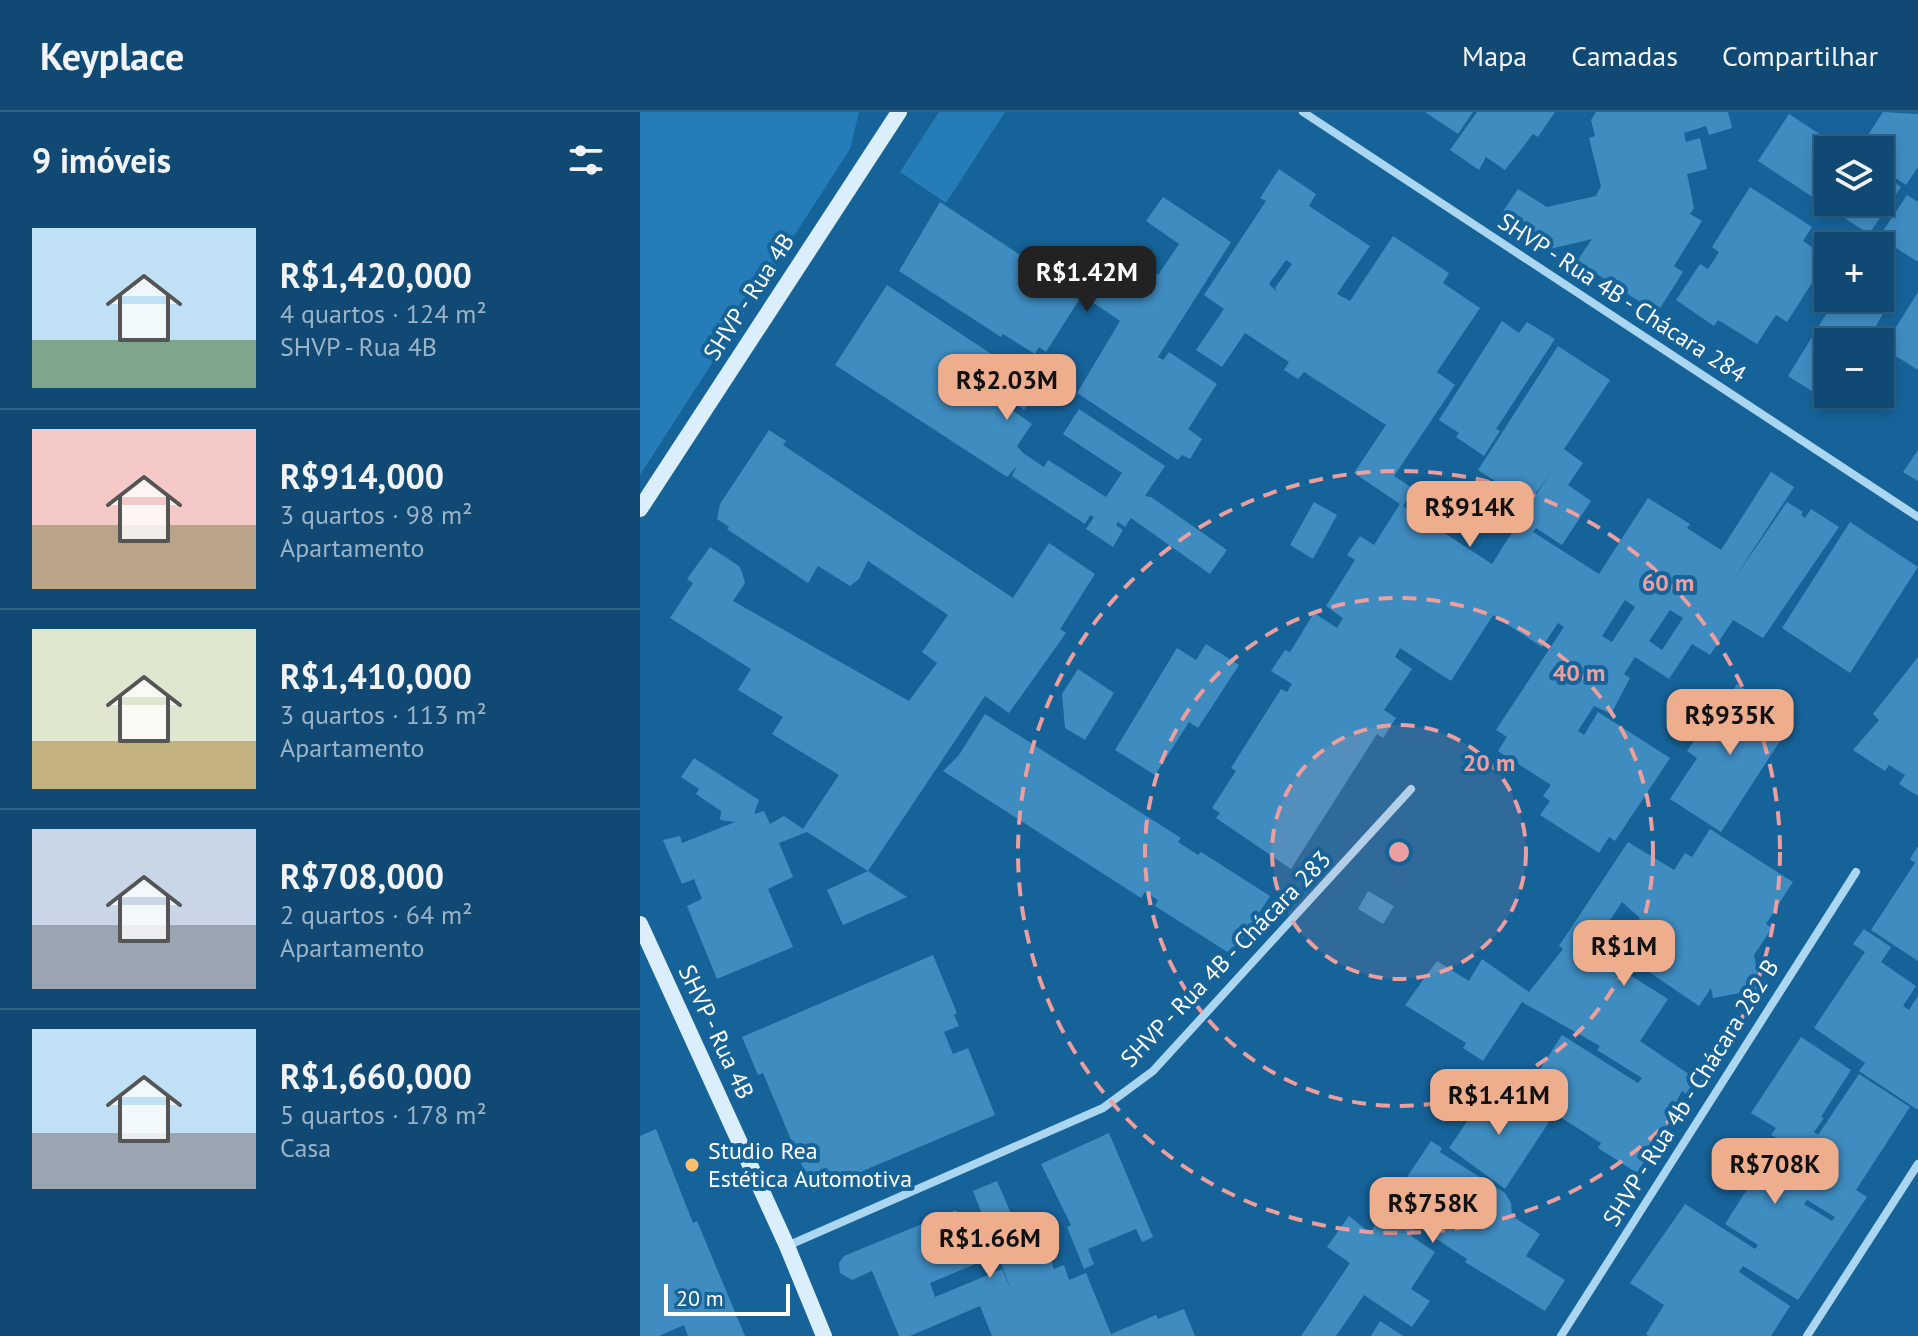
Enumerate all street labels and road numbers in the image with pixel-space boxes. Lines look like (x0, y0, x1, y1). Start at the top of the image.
street label: SHVP - Rua 4B - Chácara 284 (1492, 206, 1752, 389)
street label: SHVP - Rua 4B (696, 227, 801, 366)
street label: SHVP - Rua 4B - Chácara 283 (1114, 844, 1337, 1074)
street label: SHVP - Rua 4b - Chácara 282 B (1596, 953, 1786, 1232)
street label: SHVP - Rua 4B (672, 960, 761, 1104)

